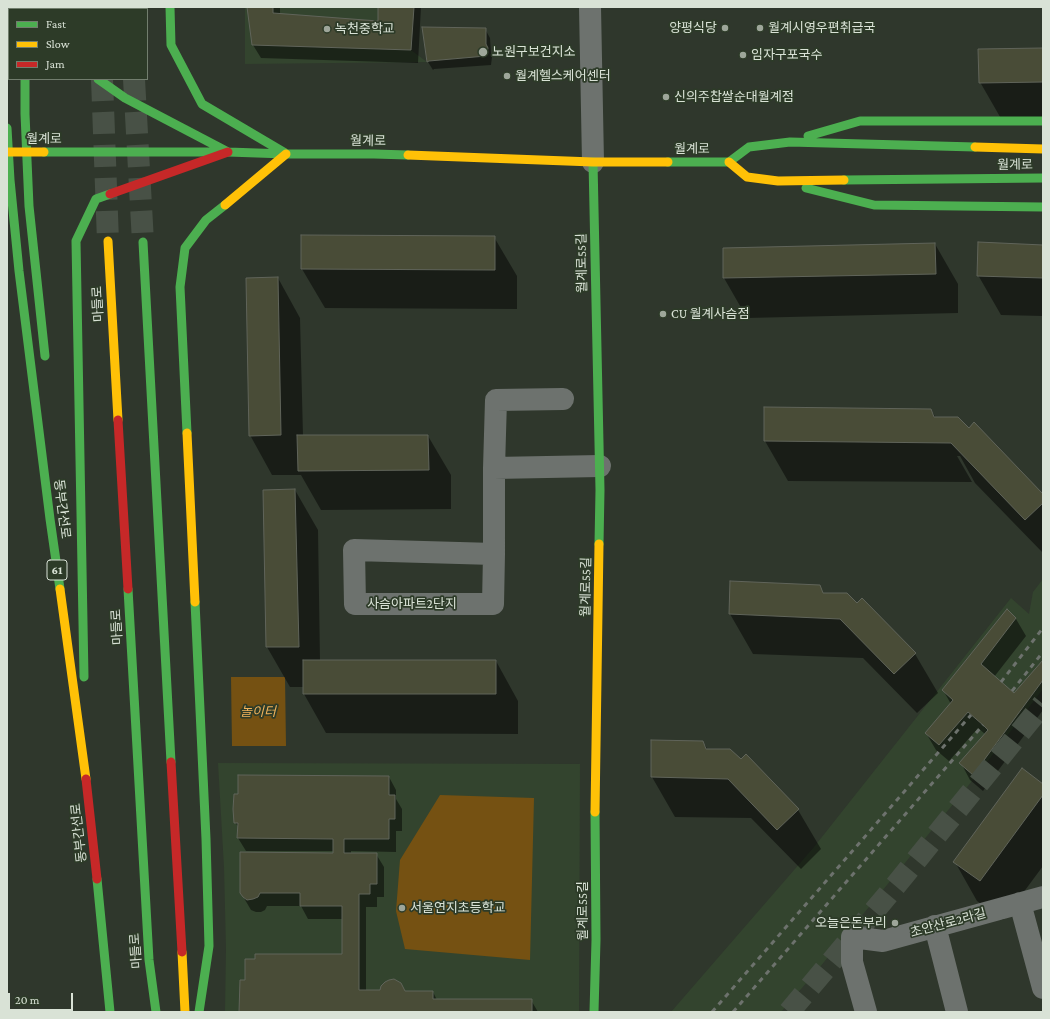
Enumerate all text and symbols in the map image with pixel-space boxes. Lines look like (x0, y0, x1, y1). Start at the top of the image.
legend (8, 8, 148, 80)
text: Fast (46, 17, 66, 31)
place label: 양평식당 (669, 20, 717, 36)
place label: 월계시영우편취급국 (768, 20, 876, 36)
place label: 녹천중학교 (335, 21, 395, 37)
marker: 양평식당 (720, 23, 730, 33)
marker: 월계시영우편취급국 (755, 23, 765, 33)
marker: 녹천중학교 (322, 24, 332, 34)
text: Slow (46, 37, 70, 51)
place label: 노원구보건지소 (492, 44, 576, 60)
marker: 노원구보건지소 (477, 46, 489, 58)
place label: 임자구포국수 (751, 47, 823, 63)
marker: 임자구포국수 (738, 50, 748, 60)
text: Jam (46, 57, 65, 71)
place label: 월계헬스케어센터 (515, 68, 611, 84)
marker: 월계헬스케어센터 (502, 71, 512, 81)
place label: 신의주찹쌀순대월계점 (674, 89, 794, 105)
marker: 신의주찹쌀순대월계점 (661, 92, 671, 102)
street label: 월계로 (26, 131, 62, 147)
street label: 월계로 (350, 133, 386, 149)
street label: 월계로 (674, 141, 710, 157)
street label: 월계로 (997, 157, 1033, 173)
street label: 월계로55길 (574, 233, 590, 293)
street label: 마들로 (89, 286, 107, 322)
place label: CU 월계사슴점 (671, 306, 749, 322)
marker: CU 월계사슴점 (658, 309, 668, 319)
street label: 동부간선로 (51, 478, 73, 540)
street label: 월계로55길 (578, 557, 594, 617)
road number: 61 (47, 560, 67, 580)
street label: 사슴아파트2단지 (367, 596, 457, 612)
street label: 마들로 (108, 609, 126, 645)
park label: 놀이터 (240, 704, 276, 720)
street label: 동부간선로 (68, 802, 90, 864)
street label: 월계로55길 (575, 881, 591, 941)
place label: 서울연지초등학교 (410, 900, 506, 916)
marker: 서울연지초등학교 (397, 903, 407, 913)
street label: 초안산로2라길 (908, 905, 988, 941)
place label: 오늘은돈부리 (815, 915, 887, 931)
marker: 오늘은돈부리 (890, 918, 900, 928)
street label: 마들로 (127, 933, 145, 969)
scale bar (10, 985, 75, 1011)
text: 20 m (15, 993, 39, 1007)

